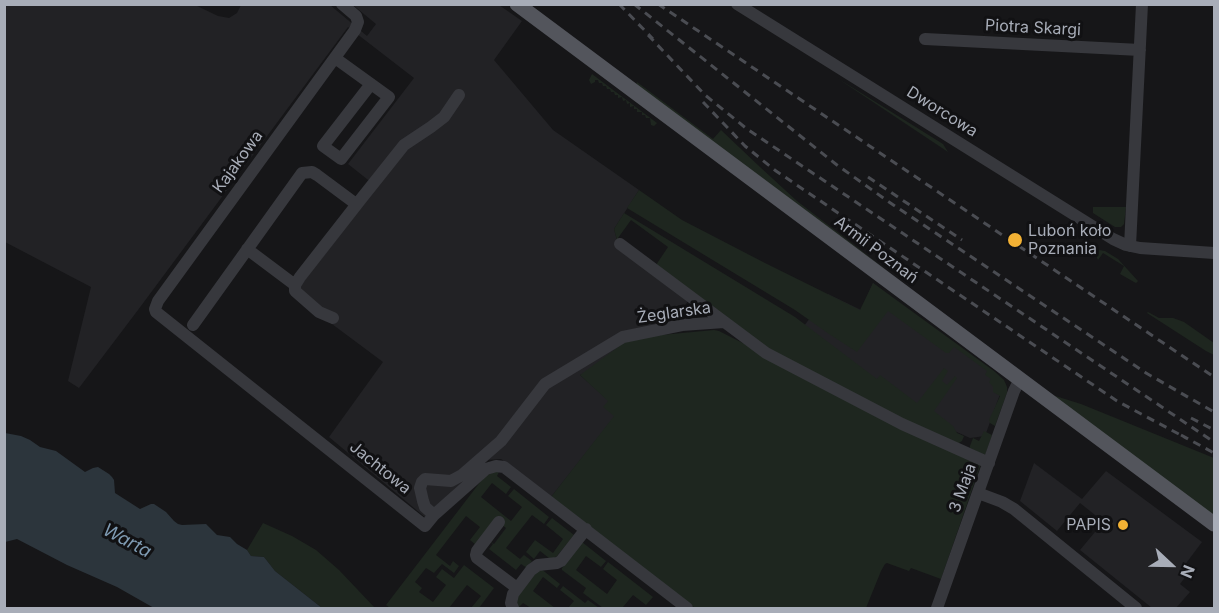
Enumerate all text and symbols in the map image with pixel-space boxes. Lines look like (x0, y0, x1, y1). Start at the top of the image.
street label: Piotra Skargi (985, 16, 1081, 40)
street label: Dworcowa (903, 83, 981, 141)
street label: Kajakowa (209, 127, 267, 197)
street label: Armii Poznań (830, 212, 922, 288)
place label: Luboń koło Poznania (1028, 221, 1111, 259)
marker: Luboń koło Poznania (1006, 231, 1024, 249)
street label: Żeglarska (636, 298, 712, 328)
street label: Jachtowa (346, 438, 414, 498)
street label: 3 Maja (945, 461, 981, 515)
place label: PAPIS (1066, 515, 1111, 535)
marker: PAPIS (1116, 518, 1130, 532)
water label: Warta (99, 519, 155, 563)
north arrow (1141, 535, 1201, 595)
text: N (1176, 562, 1199, 581)

